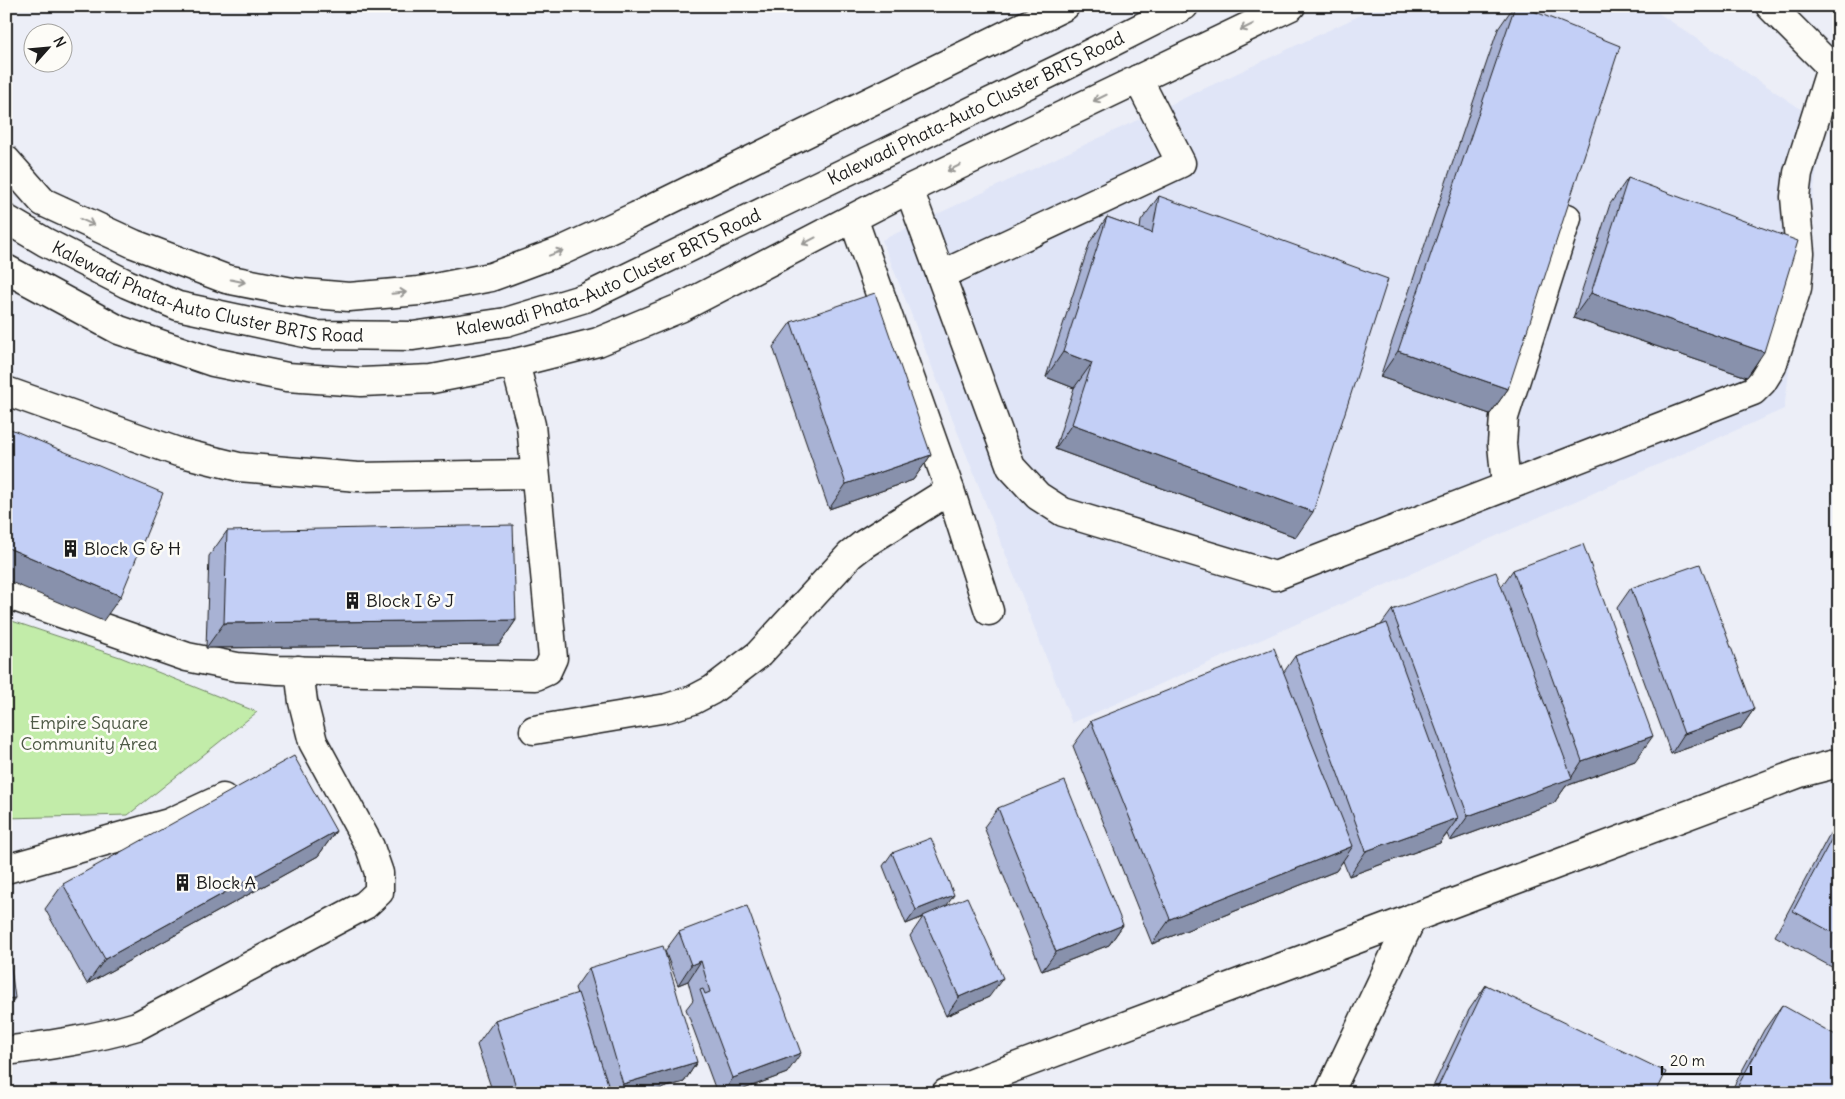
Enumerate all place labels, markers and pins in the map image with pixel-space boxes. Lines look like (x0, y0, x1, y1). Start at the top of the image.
place label: Block G & H (84, 537, 181, 560)
building icon: Block G & H (60, 539, 80, 559)
place label: Block I & J (366, 589, 454, 612)
building icon: Block I & J (342, 591, 362, 611)
place label: Block A (196, 871, 256, 894)
building icon: Block A (172, 873, 192, 893)

